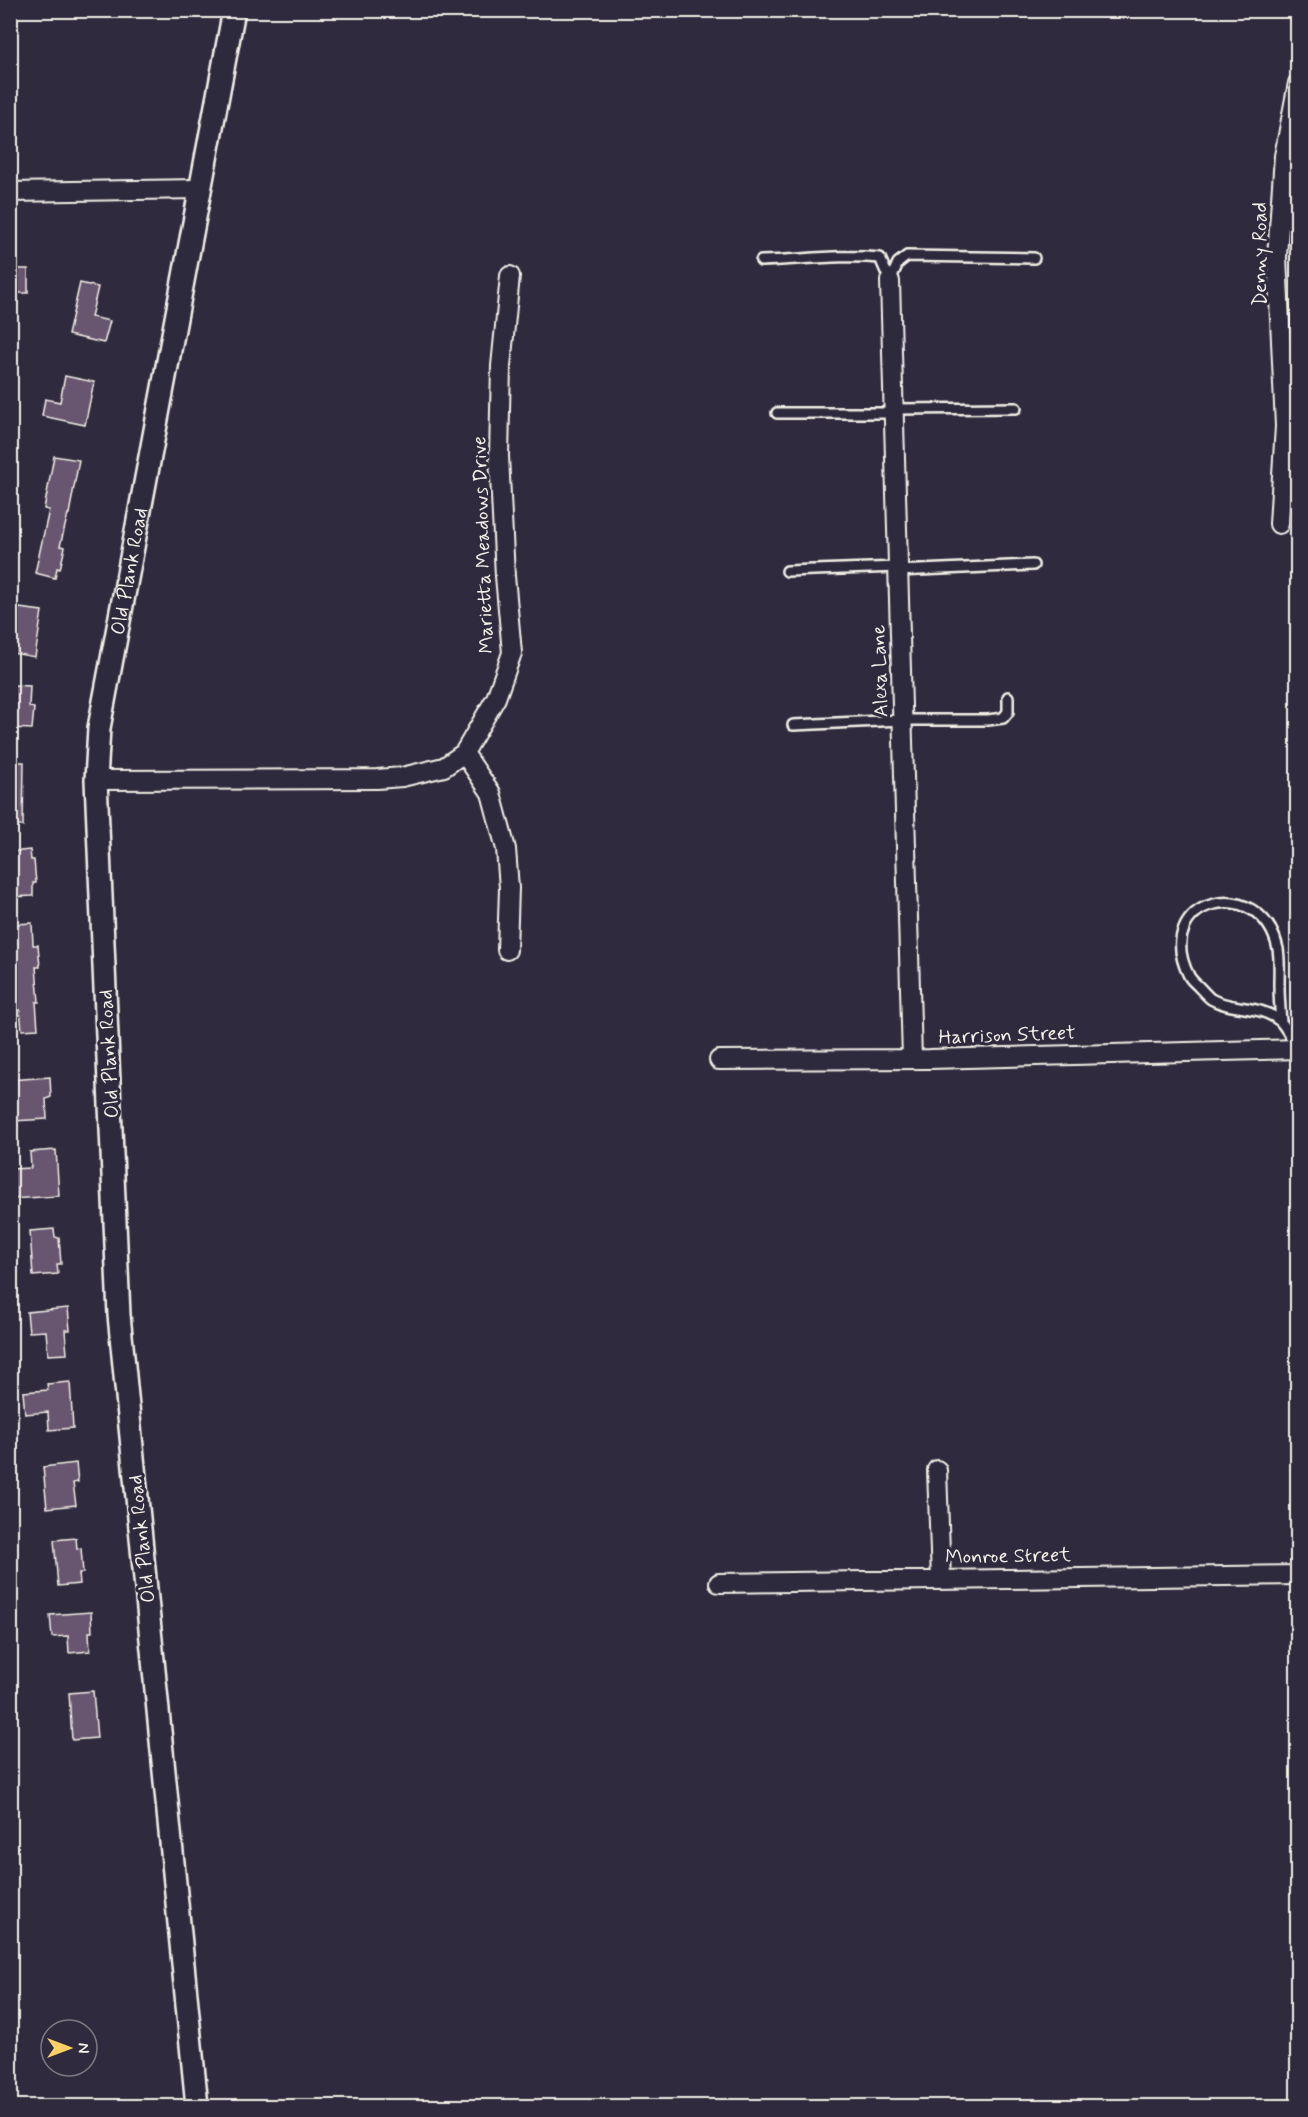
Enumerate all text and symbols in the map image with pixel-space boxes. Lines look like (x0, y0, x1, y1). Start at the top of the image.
street label: Denny Road (1247, 202, 1274, 306)
street label: Marietta Meadows Drive (466, 436, 501, 654)
street label: Old Plank Road (105, 506, 155, 637)
street label: Alexa Lane (865, 624, 896, 718)
street label: Old Plank Road (93, 989, 126, 1119)
street label: Harrison Street (938, 1020, 1076, 1051)
street label: Old Plank Road (122, 1473, 163, 1604)
street label: Monroe Street (945, 1542, 1071, 1571)
north arrow (39, 2018, 99, 2078)
text: N (72, 2043, 93, 2053)

